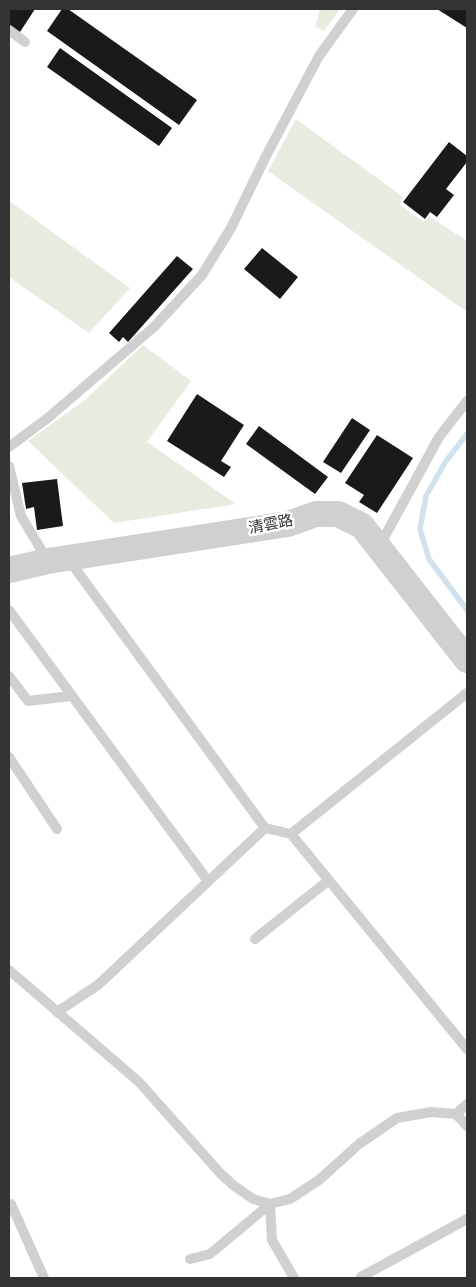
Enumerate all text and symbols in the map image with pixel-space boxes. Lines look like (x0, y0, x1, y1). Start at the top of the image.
street label: 清雲路 (247, 512, 295, 538)

